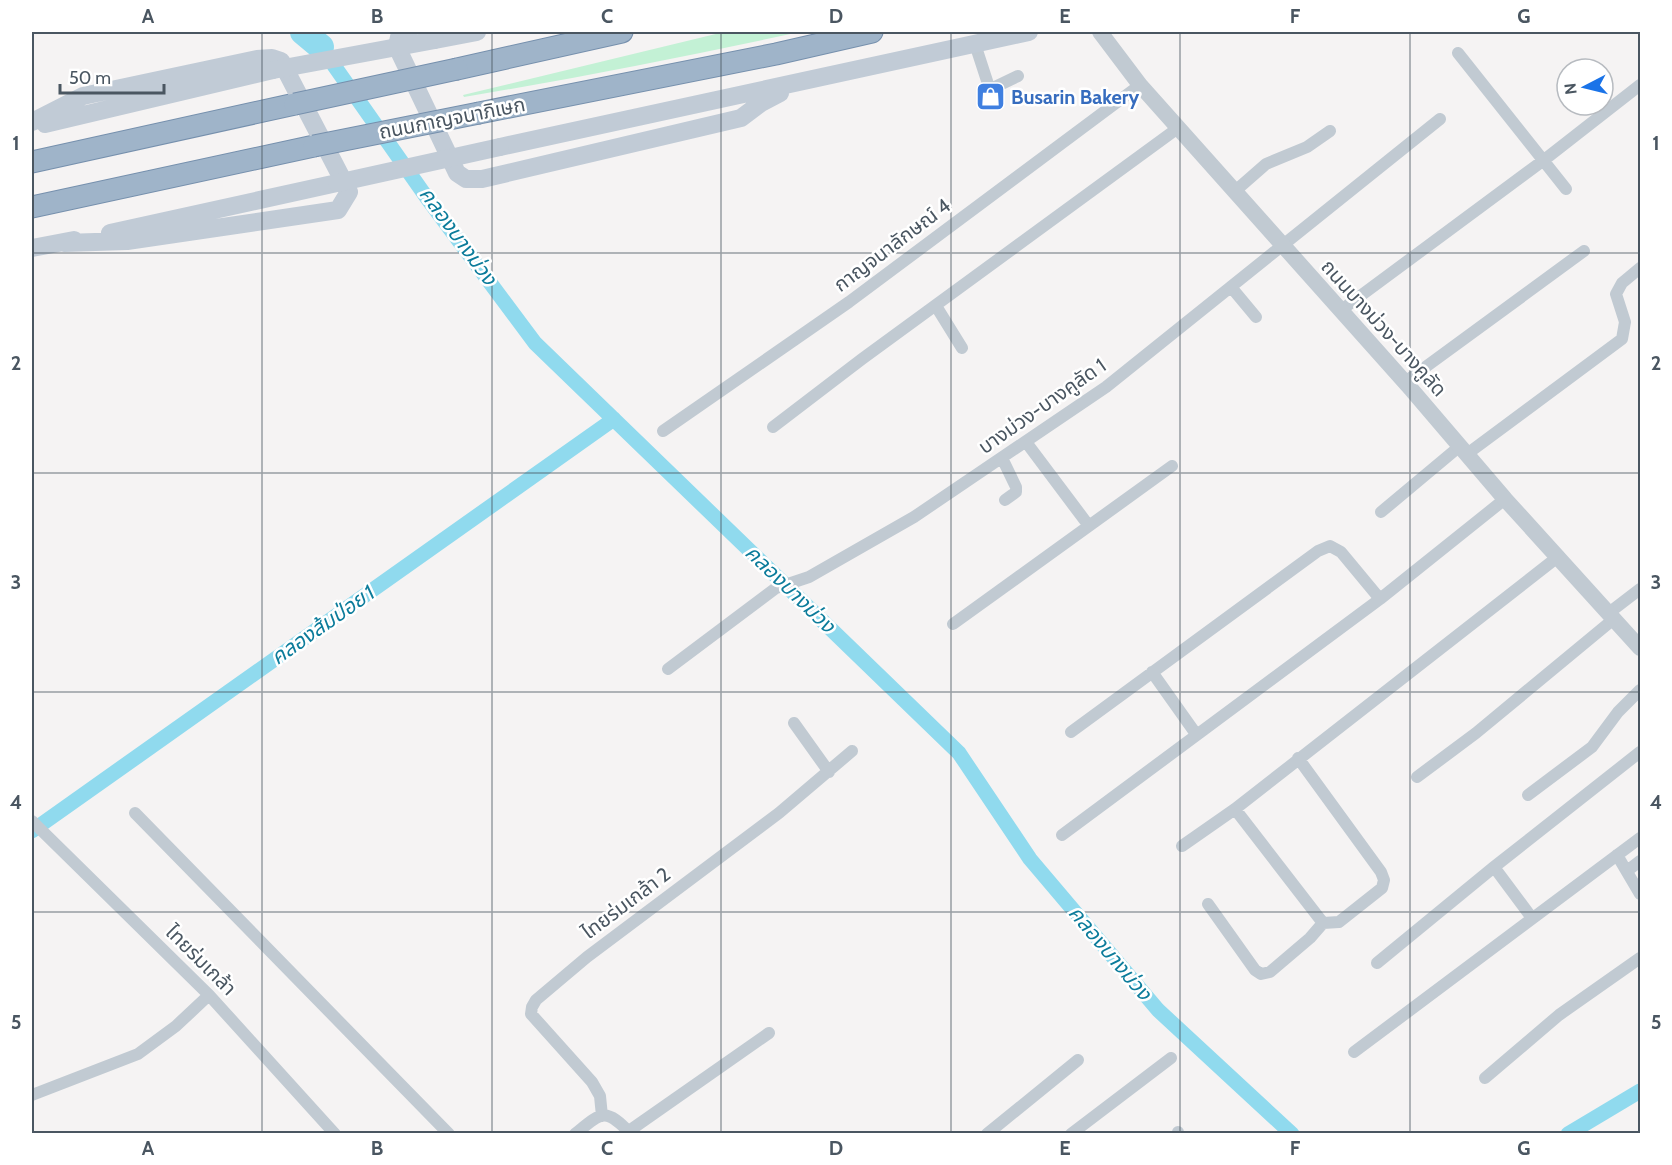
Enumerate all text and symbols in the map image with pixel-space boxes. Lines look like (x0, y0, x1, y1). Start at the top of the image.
text: A (142, 4, 155, 28)
text: B (371, 4, 383, 28)
text: C (601, 4, 613, 28)
text: D (829, 4, 843, 28)
text: E (1059, 4, 1071, 28)
text: F (1290, 4, 1301, 28)
text: G (1517, 4, 1531, 28)
scale bar (60, 57, 164, 95)
north arrow (1555, 57, 1615, 117)
text: 50 m (69, 67, 111, 89)
shop icon: Busarin Bakery (974, 81, 1006, 113)
text: N (1560, 82, 1581, 96)
place label: Busarin Bakery (1011, 85, 1139, 109)
street label: ถนนกาญจนาภิเษก (377, 92, 527, 144)
text: 1 (12, 131, 20, 155)
text: 1 (1652, 131, 1660, 155)
water label: คลองบางม่วง (414, 182, 503, 291)
street label: กาญจนาลักษณ์ 4 (829, 193, 955, 297)
street label: ถนนบางม่วง-บางคูลัด (1316, 255, 1452, 402)
text: 2 (11, 351, 21, 375)
text: 2 (1651, 351, 1661, 375)
street label: บางม่วง-บางคูลัด 1 (974, 353, 1111, 460)
water label: คลองบางม่วง (740, 540, 842, 639)
text: 3 (11, 570, 21, 594)
text: 3 (1651, 570, 1661, 594)
water label: คลองส้มป่อย 1 (266, 580, 380, 670)
text: 4 (10, 790, 22, 814)
text: 4 (1650, 790, 1662, 814)
street label: ไทยร่มเกล้า 2 (576, 862, 675, 945)
water label: คลองบางม่วง (1064, 901, 1158, 1006)
street label: ไทยร่มเกล้า (160, 919, 241, 1000)
text: 5 (11, 1010, 21, 1034)
text: 5 (1651, 1010, 1661, 1034)
text: A (142, 1136, 155, 1160)
text: B (371, 1136, 383, 1160)
text: C (601, 1136, 613, 1160)
text: D (829, 1136, 843, 1160)
text: E (1059, 1136, 1071, 1160)
text: F (1290, 1136, 1301, 1160)
text: G (1517, 1136, 1531, 1160)

